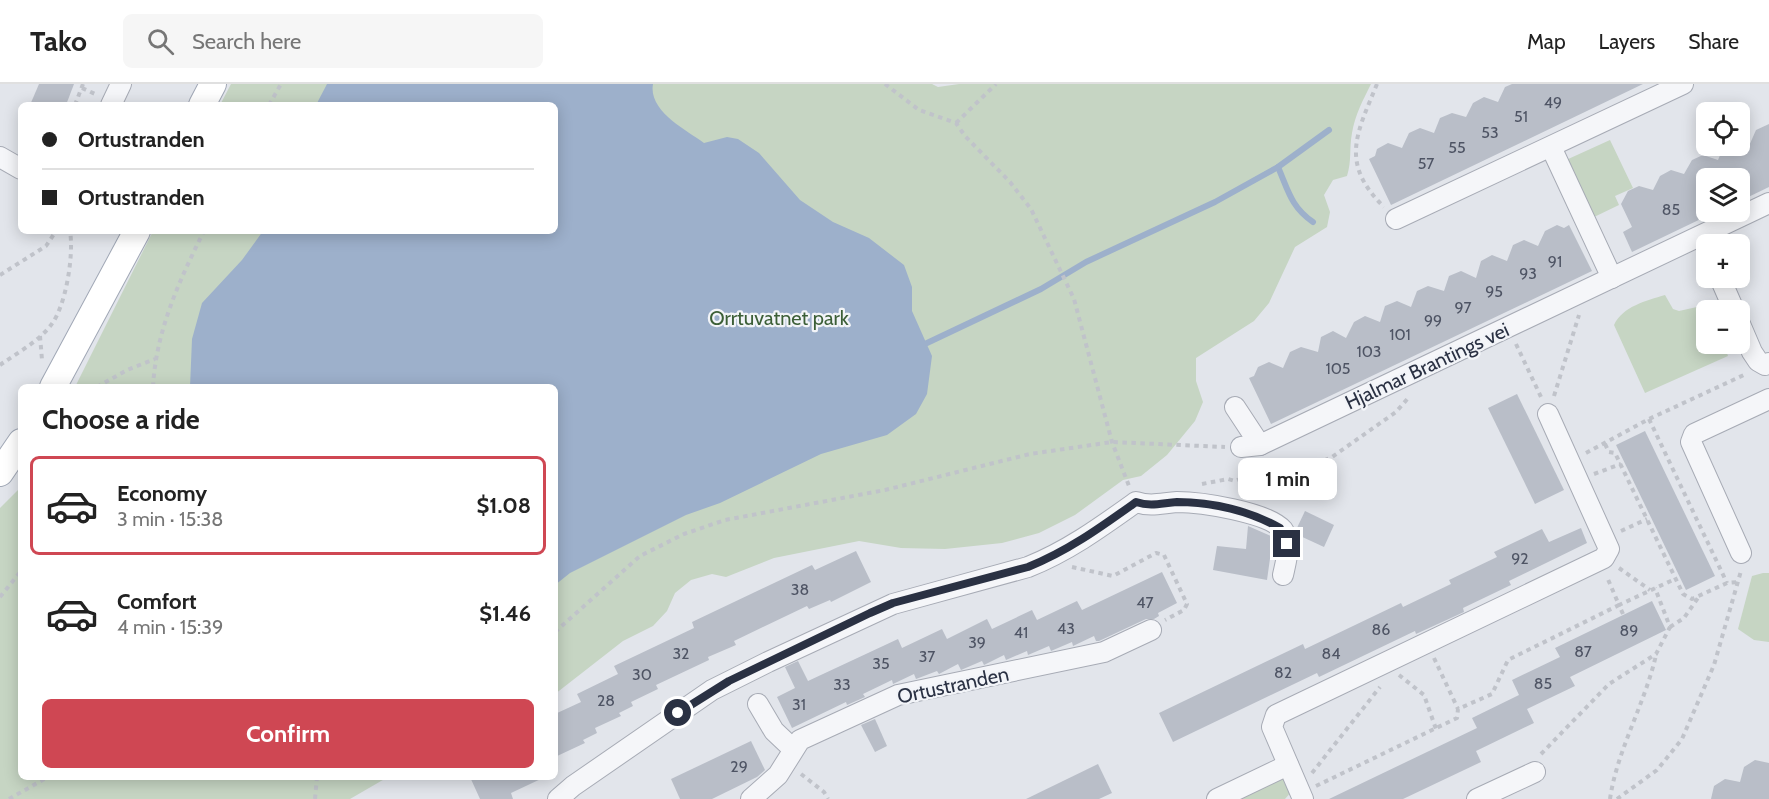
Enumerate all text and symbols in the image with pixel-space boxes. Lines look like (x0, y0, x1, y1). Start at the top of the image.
search box (123, 14, 543, 68)
text: Tako (30, 24, 87, 58)
icon: search (144, 25, 177, 58)
text: Search here (192, 28, 301, 55)
text: Map (1527, 29, 1566, 54)
text: Layers (1599, 29, 1655, 54)
text: Share (1688, 29, 1739, 54)
house number: 49 (1544, 93, 1562, 112)
map controls (1696, 102, 1750, 354)
button: locate (1696, 102, 1750, 156)
house number: 51 (1514, 107, 1528, 126)
house number: 53 (1481, 123, 1499, 142)
text: Ortustranden (78, 126, 205, 153)
house number: 55 (1448, 138, 1466, 157)
house number: 57 (1418, 154, 1434, 173)
button: layers (1696, 168, 1750, 222)
text: Ortustranden (78, 184, 205, 211)
house number: 85 (1662, 200, 1680, 219)
button: + (1696, 234, 1750, 288)
house number: 91 (1548, 252, 1562, 271)
house number: 93 (1519, 264, 1537, 283)
house number: 95 (1485, 282, 1503, 301)
house number: 97 (1454, 298, 1472, 317)
button: − (1696, 300, 1750, 354)
park label: Orrtuvatnet park (709, 306, 849, 330)
house number: 99 (1424, 311, 1442, 330)
street label: Hjalmar Brantings vei (1341, 317, 1513, 415)
house number: 101 (1389, 325, 1411, 344)
house number: 103 (1356, 342, 1382, 361)
house number: 105 (1325, 359, 1351, 378)
text: Choose a ride (42, 403, 200, 436)
callout: 1 min (1238, 457, 1336, 499)
text: 1 min (1265, 467, 1310, 491)
icon: car (45, 479, 99, 533)
text: Economy (117, 480, 207, 507)
text: $1.08 (477, 492, 531, 519)
text: 3 min · 15:38 (117, 507, 223, 531)
route end (1273, 530, 1300, 557)
house number: 92 (1511, 549, 1529, 568)
house number: 38 (791, 580, 809, 599)
icon: car (45, 587, 99, 641)
text: Comfort (117, 588, 196, 615)
house number: 47 (1136, 593, 1154, 612)
text: $1.46 (479, 600, 531, 627)
text: 4 min · 15:39 (117, 615, 223, 639)
house number: 43 (1057, 619, 1075, 638)
house number: 86 (1372, 620, 1390, 639)
house number: 89 (1620, 621, 1638, 640)
house number: 41 (1014, 623, 1028, 642)
house number: 39 (968, 633, 986, 652)
house number: 87 (1574, 642, 1592, 661)
house number: 32 (672, 644, 690, 663)
house number: 84 (1322, 644, 1340, 663)
house number: 37 (919, 647, 935, 666)
house number: 35 (872, 654, 890, 673)
street label: Ortustranden (895, 661, 1011, 709)
house number: 82 (1274, 663, 1292, 682)
house number: 30 (632, 665, 652, 684)
house number: 85 (1534, 674, 1552, 693)
house number: 33 (833, 675, 851, 694)
house number: 28 (597, 691, 615, 710)
house number: 31 (792, 695, 806, 714)
button: Confirm (42, 699, 534, 768)
route start (664, 699, 691, 726)
house number: 29 (730, 757, 748, 776)

